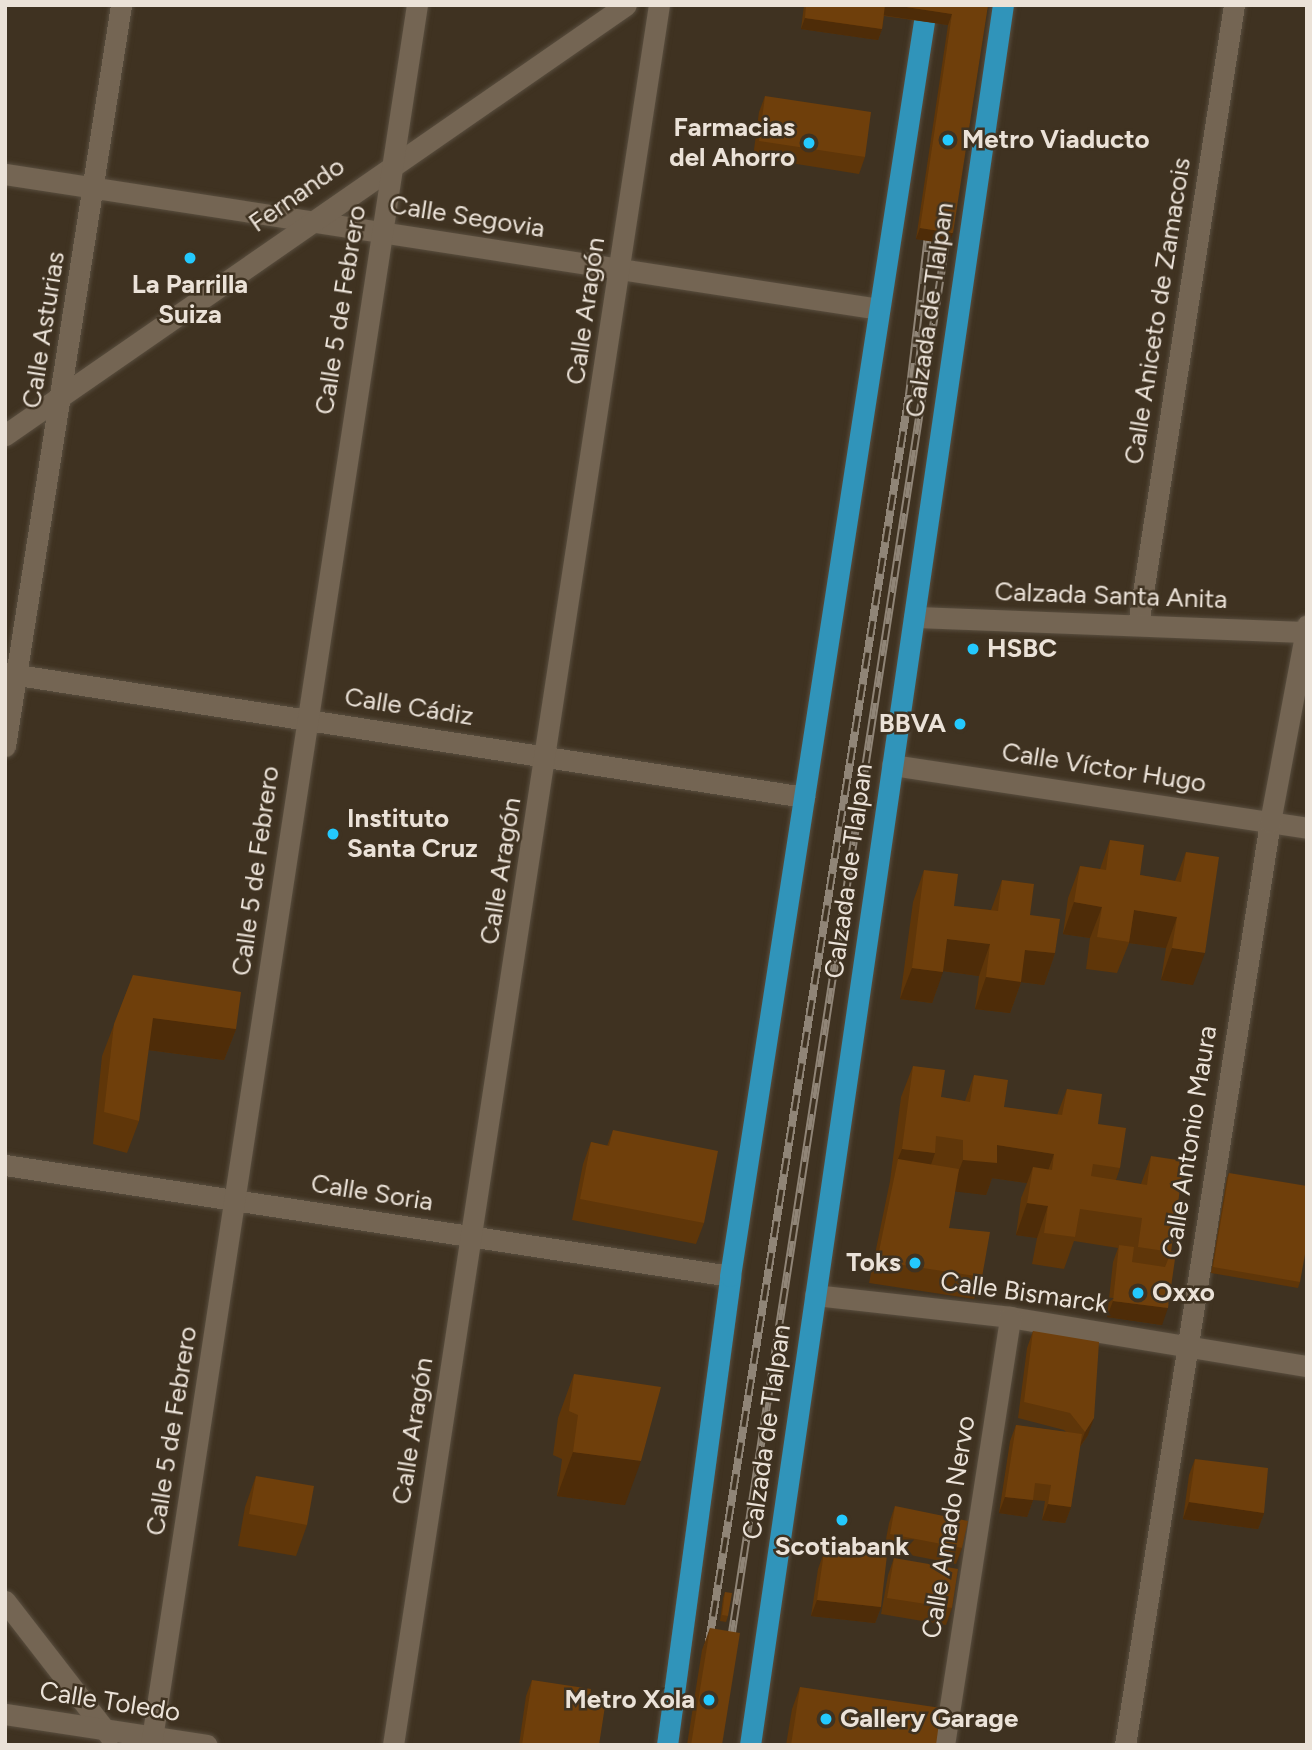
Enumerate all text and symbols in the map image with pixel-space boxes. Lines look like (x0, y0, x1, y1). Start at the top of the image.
place label: Farmacias del Ahorro (669, 112, 795, 174)
place label: Metro Viaducto (962, 124, 1149, 156)
marker: Metro Viaducto (940, 132, 956, 148)
marker: Farmacias del Ahorro (801, 135, 817, 151)
street label: Fernando (243, 151, 351, 239)
street label: Calle Aniceto de Zamacois (1118, 155, 1198, 467)
street label: Calle Segovia (387, 189, 547, 245)
street label: Calzada de Tlalpan (899, 201, 961, 419)
street label: Calle 5 de Febrero (309, 203, 373, 417)
street label: Calle Aragón (560, 235, 612, 387)
street label: Calle Asturias (16, 249, 72, 411)
marker: La Parrilla Suiza (182, 250, 198, 266)
place label: La Parrilla Suiza (132, 269, 248, 330)
street label: Calzada Santa Anita (994, 576, 1228, 616)
place label: HSBC (987, 633, 1057, 665)
marker: HSBC (965, 641, 981, 657)
street label: Calle Cádiz (342, 681, 476, 733)
place label: BBVA (879, 708, 946, 740)
marker: BBVA (952, 716, 968, 732)
street label: Calle Víctor Hugo (1000, 736, 1208, 800)
street label: Calzada de Tlalpan (818, 762, 880, 980)
street label: Calle 5 de Febrero (226, 764, 286, 978)
street label: Calle Aragón (474, 795, 528, 947)
place label: Instituto Santa Cruz (347, 803, 478, 864)
marker: Instituto Santa Cruz (325, 826, 341, 842)
street label: Calle Antonio Maura (1156, 1024, 1224, 1260)
street label: Calle Soria (309, 1168, 435, 1218)
place label: Toks (846, 1247, 901, 1279)
marker: Toks (907, 1255, 923, 1271)
street label: Calle Bismarck (938, 1266, 1110, 1320)
place label: Oxxo (1152, 1277, 1215, 1309)
marker: Oxxo (1130, 1285, 1146, 1301)
street label: Calzada de Tlalpan (736, 1323, 798, 1541)
street label: Calle 5 de Febrero (140, 1324, 204, 1538)
street label: Calle Aragón (386, 1355, 440, 1507)
street label: Calle Amado Nervo (916, 1413, 982, 1641)
marker: Scotiabank (834, 1512, 850, 1528)
place label: Scotiabank (775, 1531, 909, 1563)
street label: Calle Toledo (37, 1675, 183, 1729)
place label: Metro Xola (565, 1684, 695, 1716)
marker: Metro Xola (701, 1692, 717, 1708)
place label: Gallery Garage (840, 1703, 1018, 1735)
marker: Gallery Garage (818, 1711, 834, 1727)

